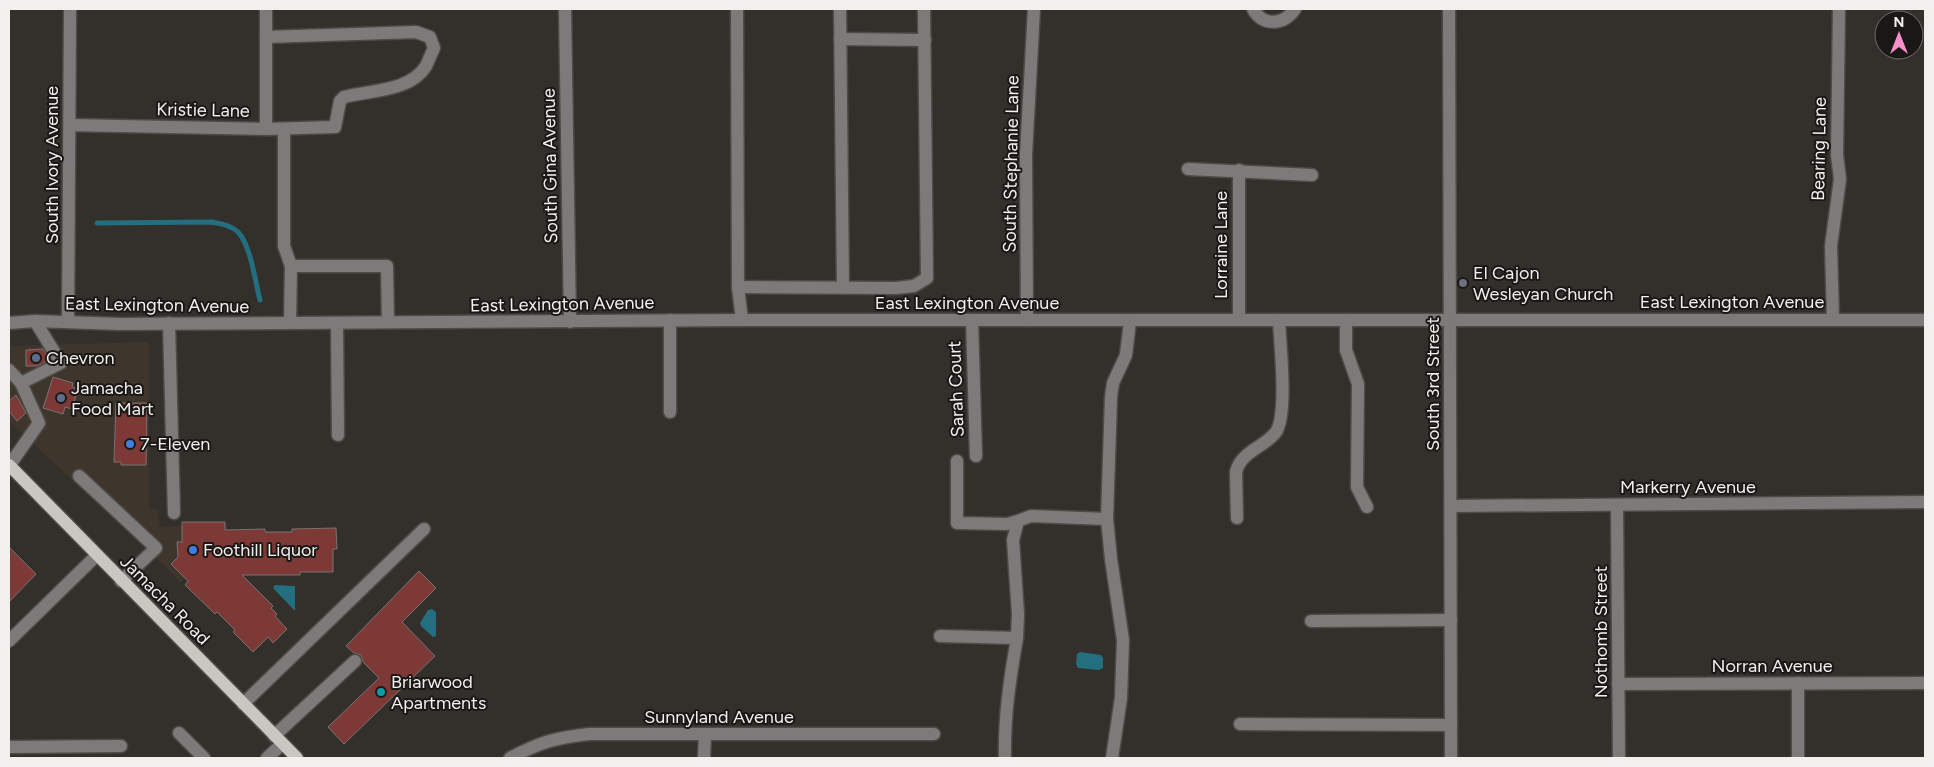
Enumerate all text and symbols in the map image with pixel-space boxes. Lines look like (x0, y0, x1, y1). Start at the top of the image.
north arrow (1874, 10, 1924, 60)
text: N (1894, 14, 1904, 31)
street label: South Stephanie Lane (998, 75, 1024, 253)
street label: South Ivory Avenue (41, 86, 63, 244)
street label: South Gina Avenue (538, 88, 562, 244)
street label: Bearing Lane (1807, 97, 1831, 201)
street label: Kristie Lane (156, 98, 250, 122)
street label: Lorraine Lane (1210, 191, 1232, 299)
place label: El Cajon Wesleyan Church (1473, 262, 1613, 305)
marker: El Cajon Wesleyan Church (1457, 277, 1469, 289)
street label: East Lexington Avenue (470, 291, 655, 317)
street label: East Lexington Avenue (1640, 291, 1824, 313)
street label: East Lexington Avenue (65, 292, 250, 318)
street label: East Lexington Avenue (875, 292, 1059, 314)
street label: South 3rd Street (1422, 317, 1444, 451)
street label: Sarah Court (943, 340, 969, 438)
place label: Chevron (46, 347, 115, 369)
marker: Chevron (30, 352, 42, 364)
place label: Jamacha Food Mart (71, 377, 154, 420)
marker: Jamacha Food Mart (55, 392, 67, 404)
place label: 7-Eleven (140, 433, 210, 455)
marker: 7-Eleven (124, 438, 136, 450)
street label: Markerry Avenue (1620, 476, 1756, 498)
place label: Foothill Liquor (203, 539, 317, 561)
marker: Foothill Liquor (187, 544, 199, 556)
street label: Jamacha Road (116, 551, 214, 649)
street label: Nothomb Street (1590, 566, 1612, 698)
street label: Norran Avenue (1711, 655, 1833, 677)
place label: Briarwood Apartments (391, 671, 486, 714)
marker: Briarwood Apartments (375, 686, 387, 698)
street label: Sunnyland Avenue (644, 706, 794, 728)

